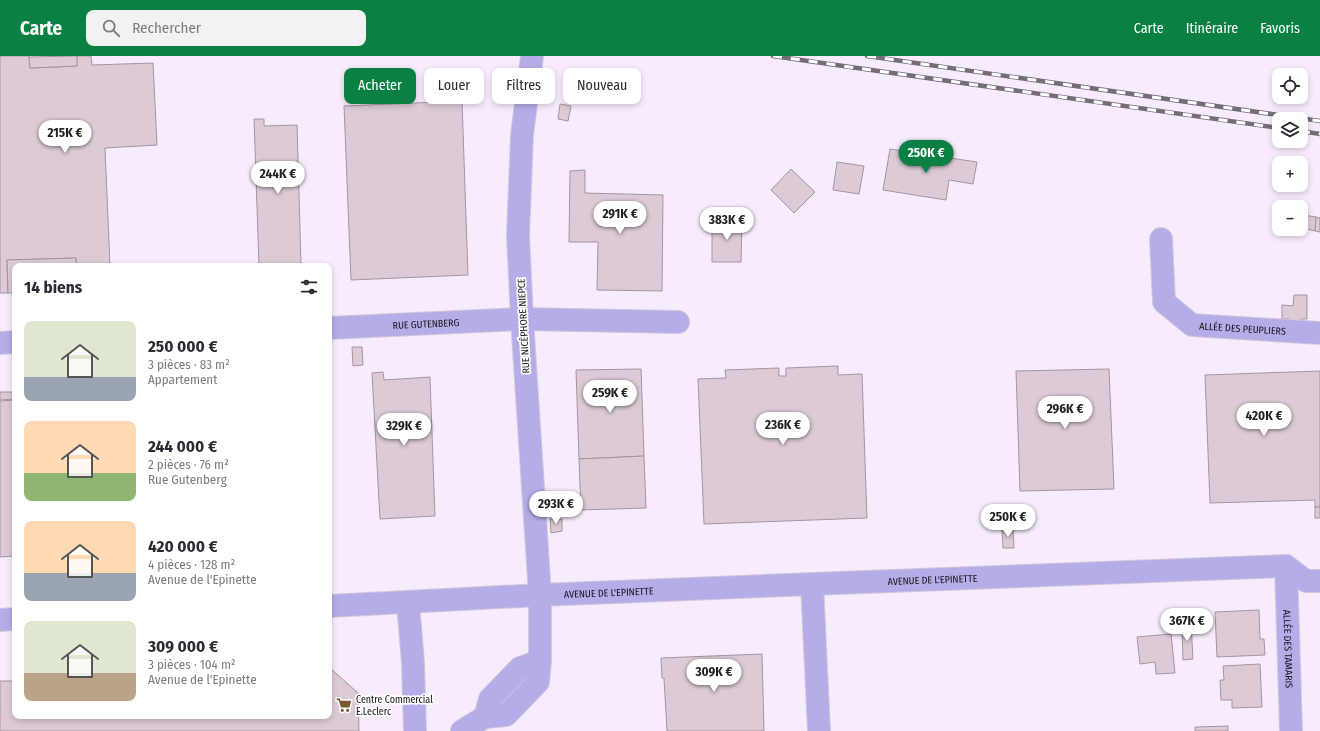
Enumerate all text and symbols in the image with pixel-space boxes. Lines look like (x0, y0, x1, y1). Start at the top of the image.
search box (86, 10, 366, 46)
text: Carte (20, 17, 62, 40)
icon: search (100, 17, 122, 39)
text: Rechercher (132, 19, 201, 37)
text: Carte (1134, 20, 1164, 37)
text: Itinéraire (1186, 20, 1238, 37)
text: Favoris (1260, 20, 1300, 37)
chip: Acheter (344, 68, 416, 104)
chip: Louer (424, 68, 484, 104)
chip: Filtres (492, 68, 555, 104)
chip: Nouveau (563, 68, 641, 104)
map controls (1272, 68, 1308, 236)
button: locate (1272, 68, 1308, 104)
button: layers (1272, 112, 1308, 148)
pin: 215K € (32, 120, 98, 154)
text: 215K € (48, 125, 82, 140)
pin: 250K € (893, 140, 959, 174)
text: 250K € (908, 145, 944, 160)
button: + (1272, 156, 1308, 192)
pin: 244K € (245, 161, 311, 195)
text: 244K € (260, 166, 296, 181)
button: − (1272, 200, 1308, 236)
pin: 291K € (587, 201, 653, 235)
text: 291K € (602, 206, 638, 221)
pin: 383K € (694, 207, 760, 241)
text: 383K € (709, 212, 745, 227)
icon: filters (298, 276, 320, 298)
text: 14 biens (24, 277, 82, 298)
street label: RUE NICÉPHORE NIEPCE (514, 278, 532, 374)
street label: RUE GUTENBERG (392, 317, 460, 332)
street label: ALLÉE DES PEUPLIERS (1199, 319, 1286, 338)
text: 250 000 € (148, 336, 218, 357)
icon: home (56, 337, 104, 385)
text: 3 pièces · 83 m² (148, 357, 230, 372)
text: Appartement (148, 372, 217, 387)
pin: 259K € (577, 380, 643, 414)
text: 259K € (592, 385, 628, 400)
pin: 296K € (1032, 396, 1098, 430)
text: 296K € (1047, 401, 1083, 416)
pin: 420K € (1231, 403, 1297, 437)
text: 420K € (1246, 408, 1282, 423)
pin: 236K € (750, 412, 816, 446)
pin: 329K € (371, 413, 437, 447)
text: 236K € (765, 417, 801, 432)
text: 329K € (386, 418, 422, 433)
text: 244 000 € (148, 436, 217, 457)
icon: home (56, 437, 104, 485)
text: 2 pièces · 76 m² (148, 457, 229, 472)
text: Rue Gutenberg (148, 472, 227, 487)
pin: 293K € (523, 491, 589, 525)
text: 293K € (538, 496, 574, 511)
pin: 250K € (975, 504, 1041, 538)
text: 250K € (990, 509, 1026, 524)
text: 420 000 € (148, 536, 218, 557)
icon: home (56, 537, 104, 585)
text: 4 pièces · 128 m² (148, 557, 235, 572)
text: Avenue de l'Epinette (148, 572, 257, 587)
street label: AVENUE DE L'EPINETTE (887, 573, 978, 588)
street label: AVENUE DE L'EPINETTE (564, 585, 654, 601)
pin: 367K € (1154, 608, 1220, 642)
street label: ALLÉE DES TAMARIS (1280, 610, 1295, 688)
text: 367K € (1169, 613, 1205, 628)
text: 309 000 € (148, 636, 218, 657)
icon: home (56, 637, 104, 685)
text: 3 pièces · 104 m² (148, 657, 236, 672)
pin: 309K € (681, 659, 747, 693)
text: 309K € (695, 664, 733, 679)
text: Avenue de l'Epinette (148, 672, 257, 687)
place label: Centre Commercial E.Leclerc (356, 694, 433, 718)
supermarket icon: Centre Commercial E.Leclerc (335, 696, 353, 714)

